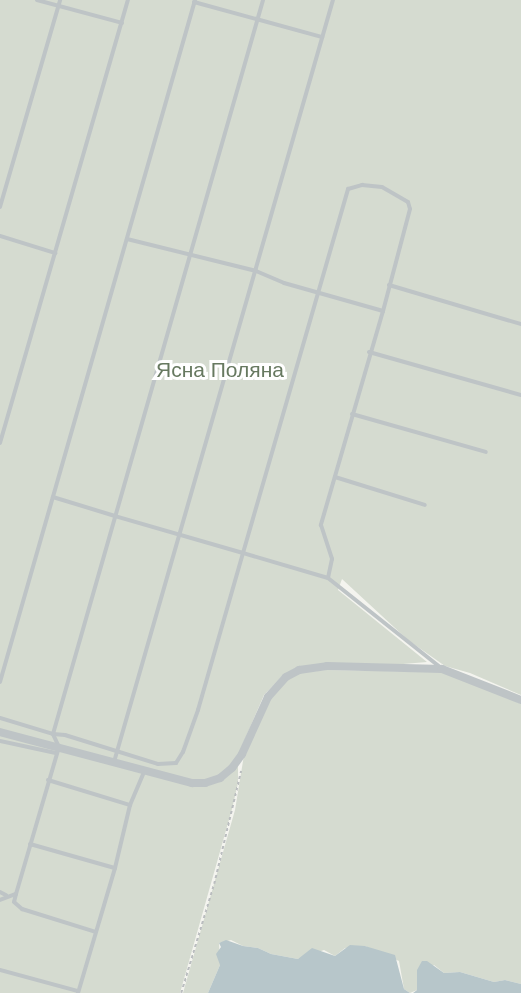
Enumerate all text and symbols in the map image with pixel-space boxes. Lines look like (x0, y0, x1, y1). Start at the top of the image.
park label: Ясна Поляна (156, 357, 284, 383)

